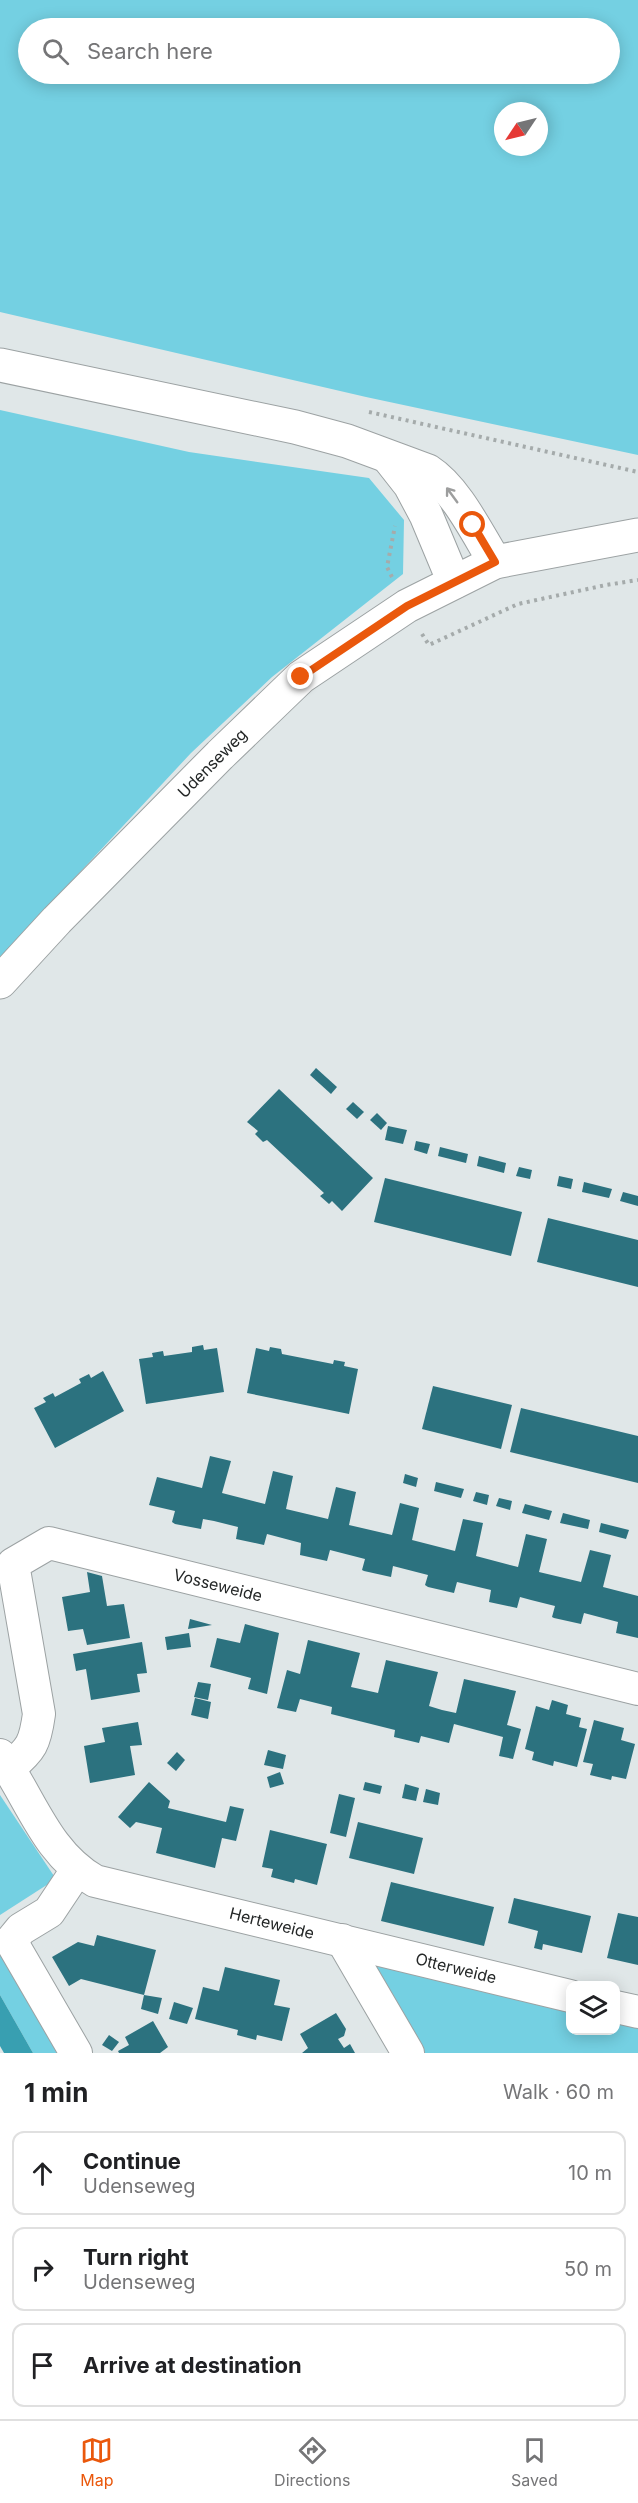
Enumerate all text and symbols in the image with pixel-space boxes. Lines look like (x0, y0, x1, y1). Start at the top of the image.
search box (18, 18, 620, 84)
icon: search (39, 35, 72, 68)
text: Search here (87, 38, 213, 64)
north arrow (494, 102, 548, 156)
one-way arrow (446, 487, 459, 503)
route start (459, 511, 485, 537)
route end (287, 663, 313, 689)
street label: Udenseweg (173, 724, 251, 802)
street label: Vosseweide (171, 1564, 265, 1606)
street label: Herteweide (227, 1903, 317, 1943)
street label: Otterweide (413, 1948, 499, 1988)
map controls (566, 1981, 620, 2035)
button: layers (566, 1981, 620, 2035)
text: 1 min (24, 2077, 88, 2108)
text: Walk · 60 m (503, 2080, 614, 2104)
text: Continue (83, 2148, 181, 2174)
icon: ahead (26, 2157, 59, 2190)
text: 10 m (568, 2161, 612, 2185)
text: Udenseweg (83, 2174, 195, 2198)
text: Turn right (83, 2244, 189, 2270)
icon: right (26, 2253, 59, 2286)
text: 50 m (564, 2257, 612, 2281)
text: Udenseweg (83, 2270, 195, 2294)
icon: arrive (26, 2349, 59, 2382)
text: Arrive at destination (83, 2352, 302, 2378)
tab: Map (80, 2434, 114, 2490)
tab: Directions (274, 2434, 350, 2490)
tab: Saved (511, 2434, 558, 2490)

